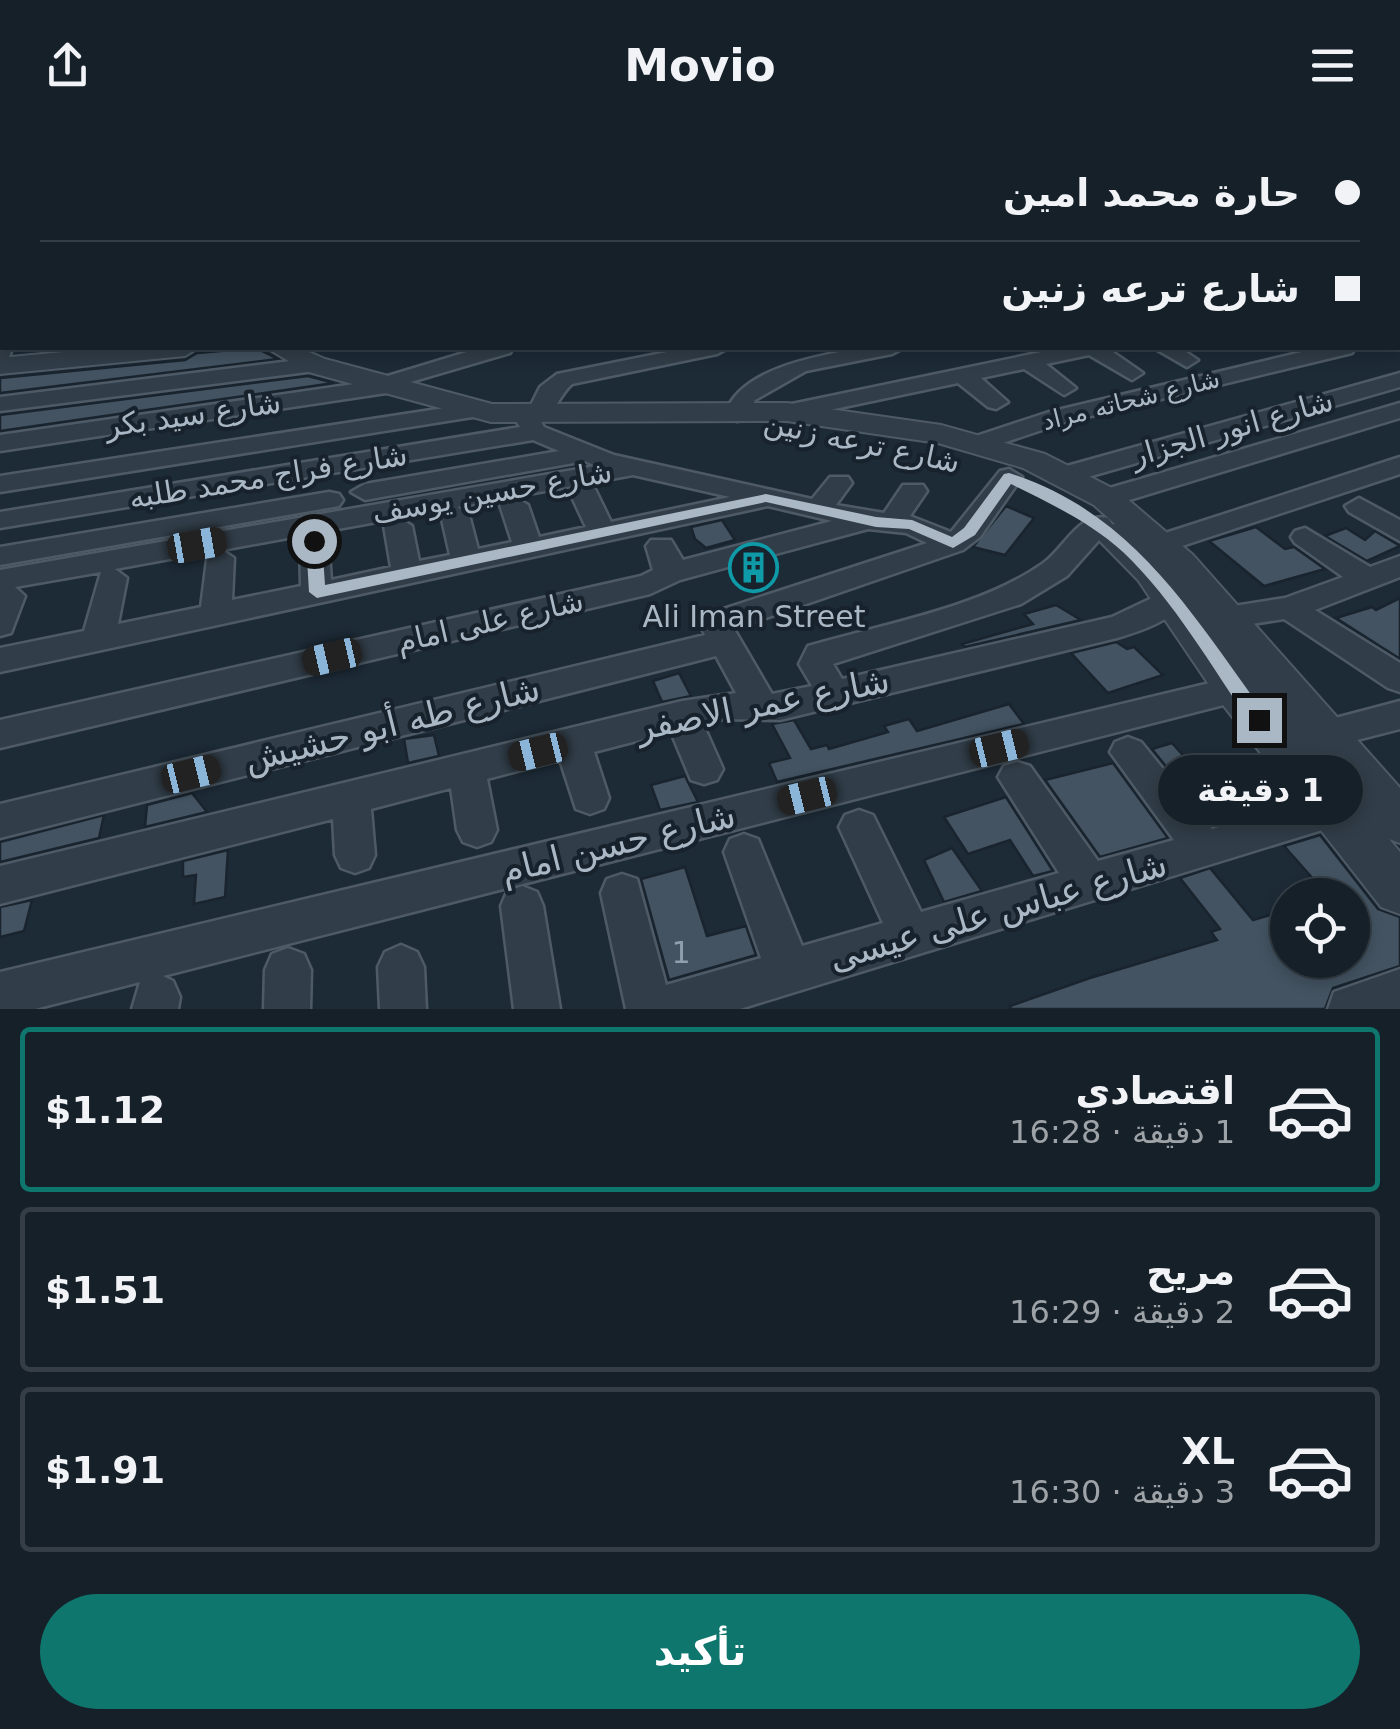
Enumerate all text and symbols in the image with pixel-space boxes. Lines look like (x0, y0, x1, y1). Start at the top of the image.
icon: share (40, 38, 95, 93)
icon: menu (1305, 38, 1360, 93)
text: Movio (624, 39, 776, 92)
text: حارة محمد امين (1003, 171, 1300, 215)
text: شارع ترعه زنين (1001, 267, 1300, 311)
street label: شارع شحاته مراد (1039, 364, 1223, 436)
street label: شارع انور الجزار (1125, 382, 1337, 474)
street label: شارع سيد بكر (101, 384, 283, 444)
street label: شارع ترعه زنين (761, 404, 963, 480)
street label: شارع فراج محمد طلبه (126, 437, 410, 516)
street label: شارع حسين يوسف (369, 454, 615, 530)
route start (292, 519, 337, 564)
car (165, 525, 229, 565)
building icon: Ali Iman Street (728, 541, 780, 593)
street label: شارع على امام (393, 582, 587, 660)
place label: Ali Iman Street (643, 599, 866, 634)
car (299, 636, 365, 678)
street label: شارع عمر الاصفر (631, 660, 893, 750)
street label: شارع طه أبو حشيش (239, 665, 544, 781)
route end (1237, 698, 1282, 743)
car (966, 726, 1032, 770)
car (505, 730, 571, 774)
car (158, 752, 224, 796)
callout: 1 دقيقة (1156, 755, 1362, 825)
text: 1 دقيقة (1197, 771, 1324, 809)
car (774, 774, 840, 818)
street label: شارع حسن امام (497, 795, 740, 892)
street label: شارع عباس على عيسى (825, 844, 1172, 979)
map controls (1270, 878, 1370, 978)
button: locate (1270, 878, 1370, 978)
house number: 1 (671, 935, 691, 970)
icon: car (1265, 1065, 1355, 1155)
text: اقتصادي (1076, 1069, 1235, 1113)
text: $1.12 (45, 1088, 165, 1132)
text: 1 دقيقة · 16:28 (1009, 1113, 1235, 1151)
icon: car (1265, 1245, 1355, 1335)
text: مريح (1146, 1249, 1235, 1293)
text: $1.51 (45, 1268, 165, 1312)
text: 2 دقيقة · 16:29 (1009, 1293, 1235, 1331)
icon: car (1265, 1425, 1355, 1515)
text: XL (1181, 1429, 1235, 1473)
text: $1.91 (45, 1448, 165, 1492)
text: 3 دقيقة · 16:30 (1009, 1473, 1235, 1511)
button: تأكيد (40, 1594, 1360, 1709)

